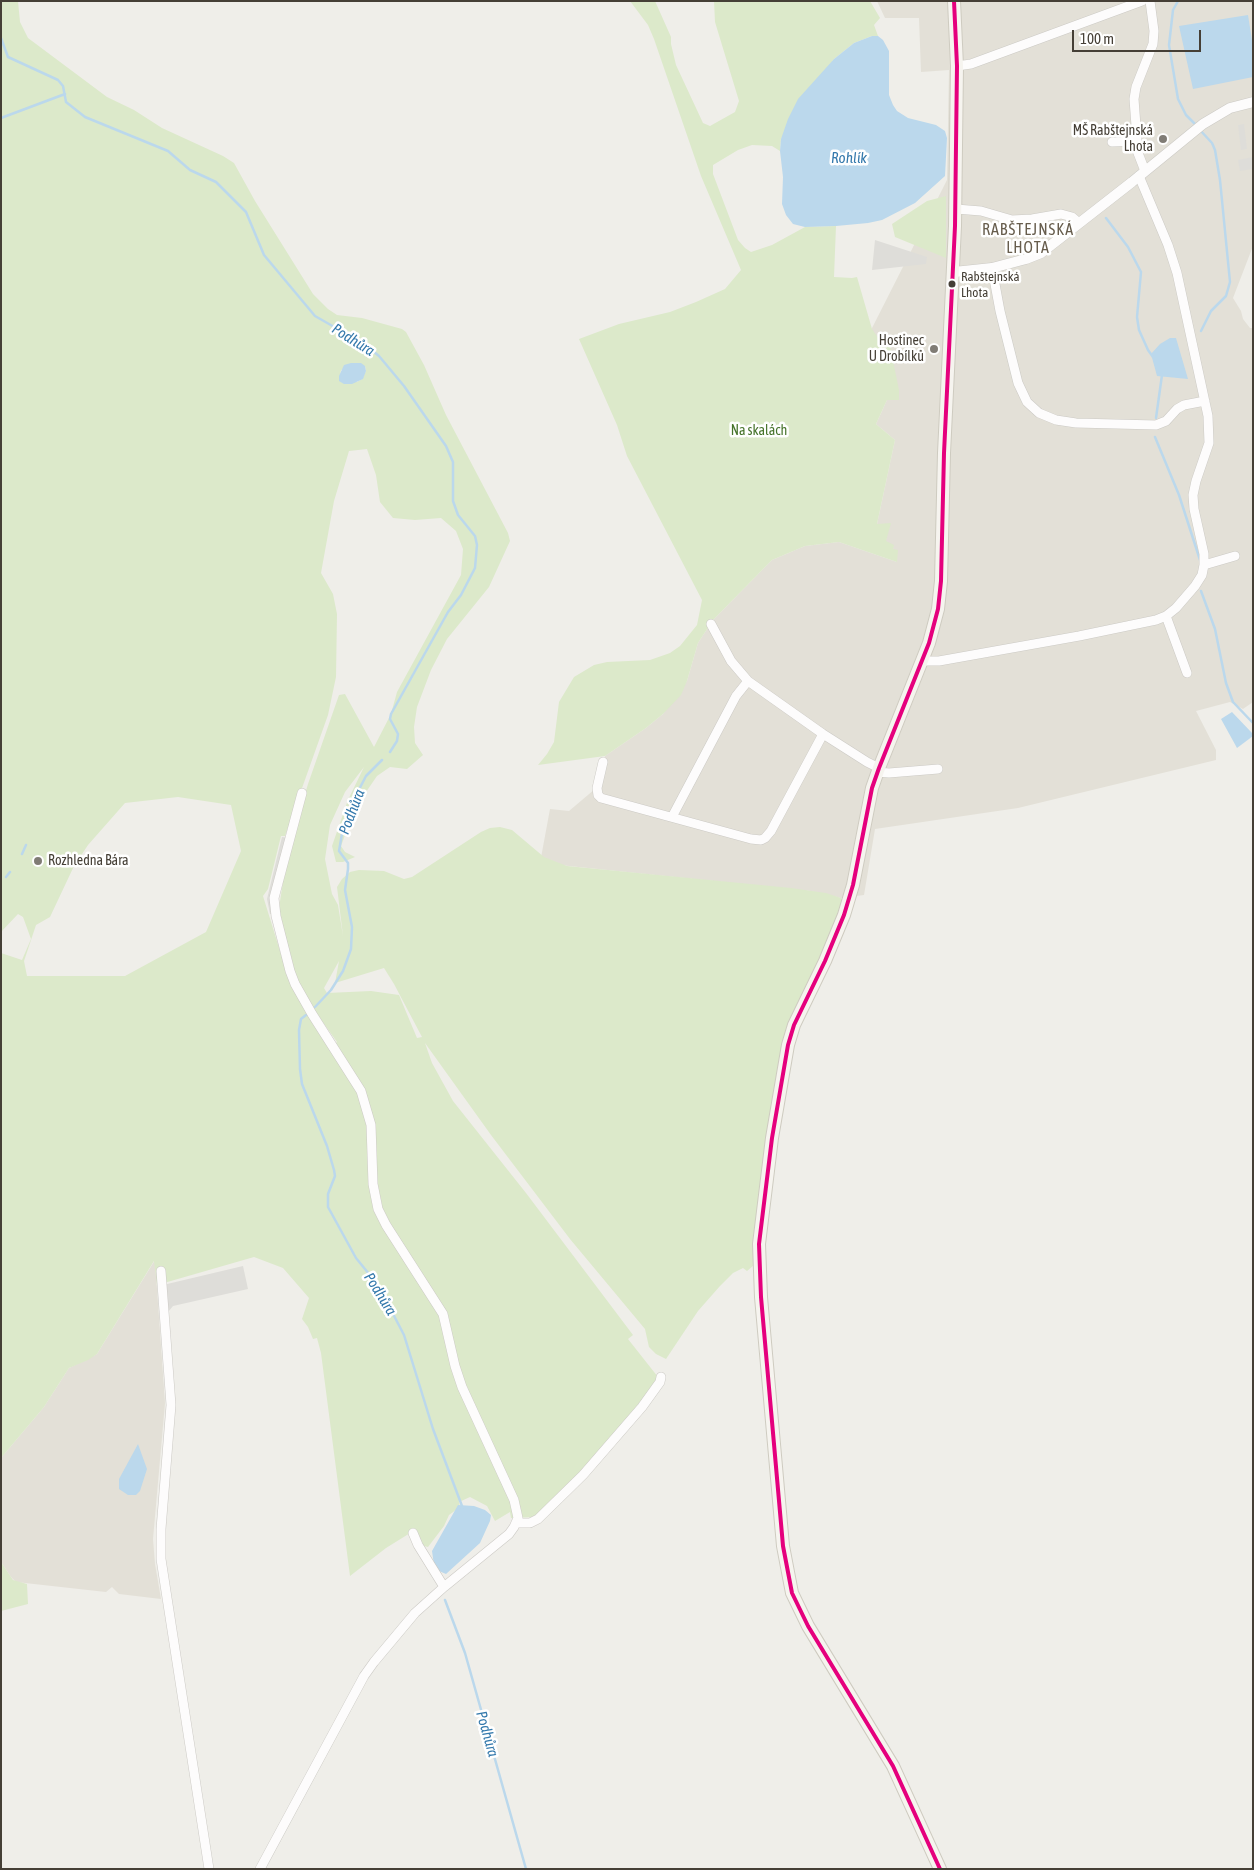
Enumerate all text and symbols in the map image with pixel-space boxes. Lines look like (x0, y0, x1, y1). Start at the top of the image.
scale bar (1074, 20, 1203, 52)
text: 100 m (1080, 30, 1114, 47)
place label: MŠ Rabštejnská Lhota (1073, 123, 1153, 156)
marker: MŠ Rabštejnská Lhota (1157, 133, 1169, 145)
water label: Rohlík (831, 149, 867, 167)
district label: RABŠTEJNSKÁ LHOTA (981, 220, 1075, 258)
place label: Rabštejnská Lhota (961, 269, 1019, 300)
marker: Rabštejnská Lhota (947, 279, 957, 289)
water label: Podhůra (328, 320, 378, 360)
place label: Hostinec U Drobílků (869, 333, 924, 366)
marker: Hostinec U Drobílků (928, 343, 940, 355)
park label: Na skalách (731, 423, 787, 439)
water label: Podhůra (335, 787, 369, 837)
place label: Rozhledna Bára (48, 853, 128, 869)
marker: Rozhledna Bára (32, 855, 44, 867)
water label: Podhůra (360, 1269, 400, 1319)
water label: Podhůra (472, 1709, 502, 1759)

